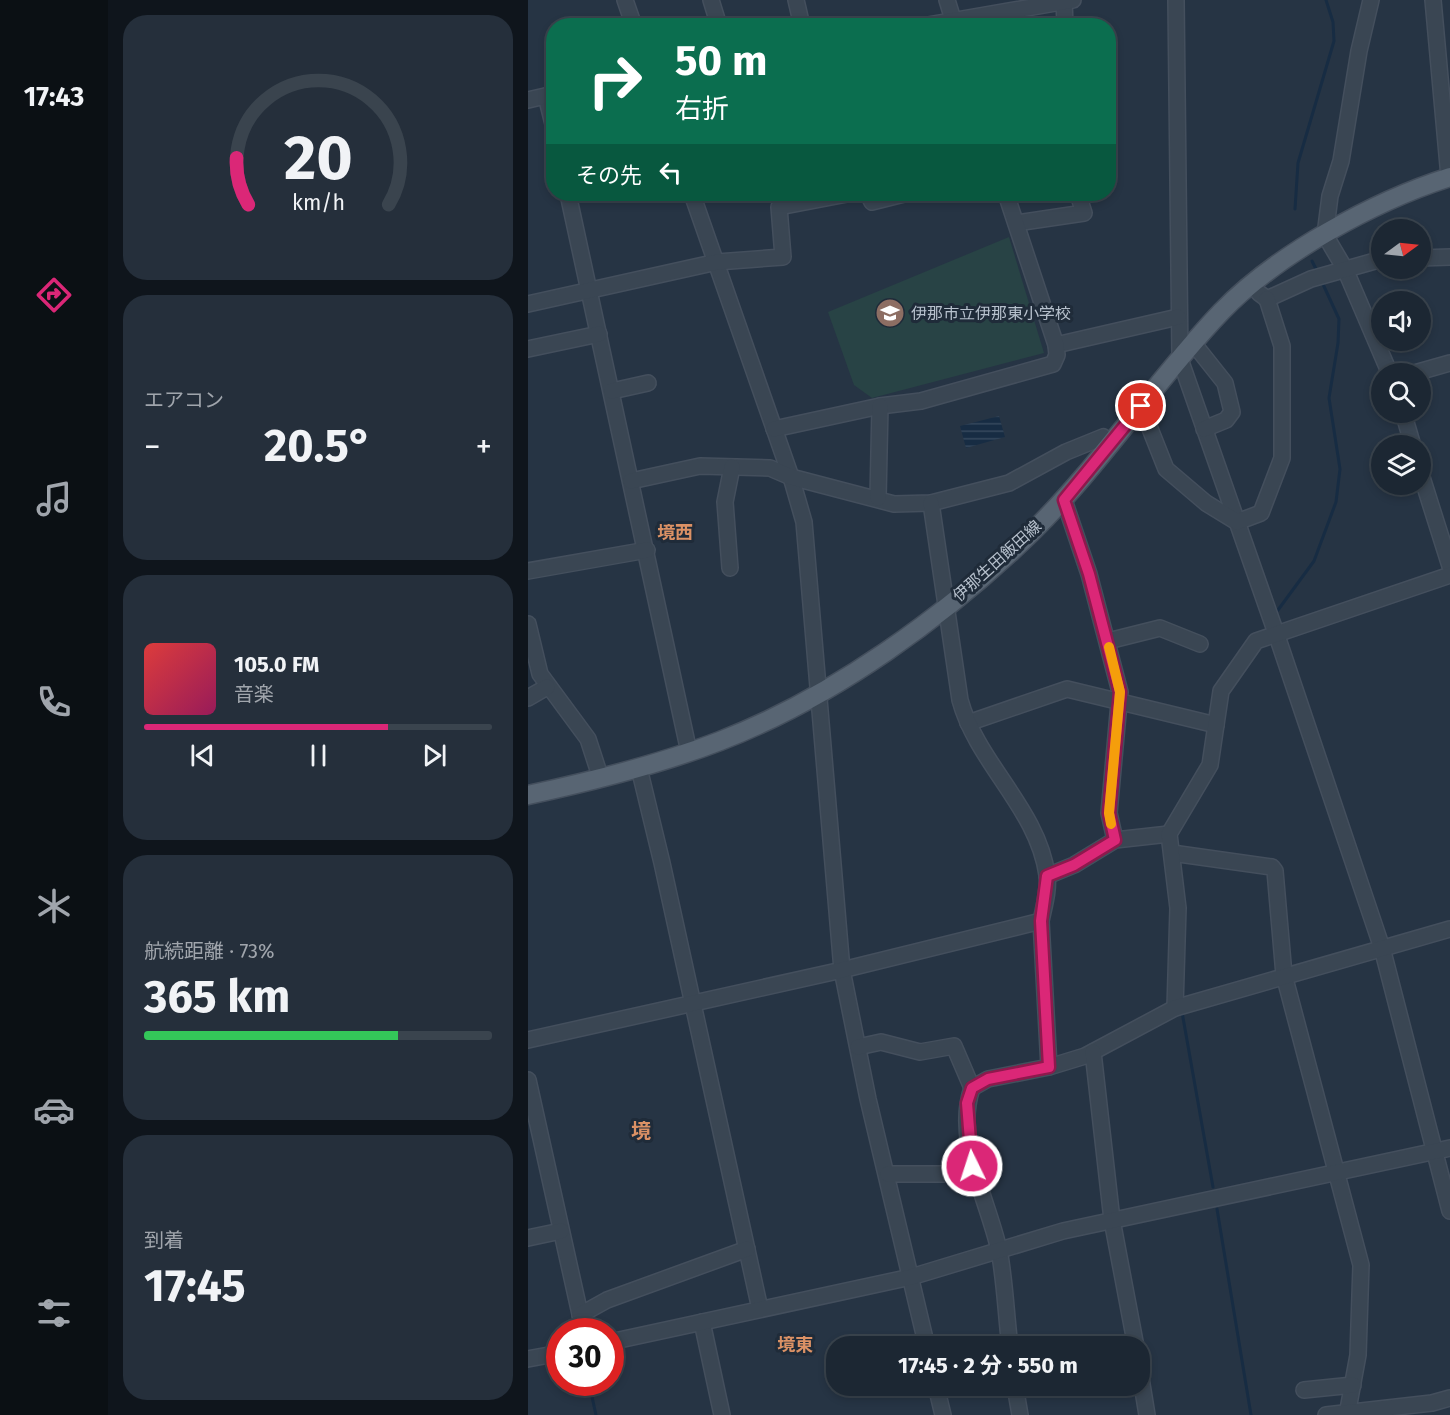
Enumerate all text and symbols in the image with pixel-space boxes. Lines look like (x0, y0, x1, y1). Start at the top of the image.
text: 50 m (675, 36, 768, 86)
icon: right (576, 42, 654, 120)
text: 17:43 (24, 81, 84, 113)
text: 右折 (675, 93, 729, 125)
text: 20 (284, 121, 352, 196)
icon: left (654, 156, 687, 189)
text: その先 (576, 162, 642, 189)
text: km/h (291, 190, 345, 216)
north arrow (1371, 219, 1431, 279)
map controls (1371, 219, 1431, 495)
icon: directions (33, 274, 75, 316)
button: sound (1371, 291, 1431, 351)
school or university icon: 伊那市立伊那東小学校 (874, 297, 906, 329)
place label: 伊那市立伊那東小学校 (911, 304, 1071, 323)
button: search (1371, 363, 1431, 423)
pin (1115, 380, 1166, 431)
text: エアコン (144, 388, 224, 412)
icon: arrive (1124, 389, 1157, 422)
text: 20.5° (264, 419, 372, 473)
text: − (144, 427, 161, 467)
text: + (476, 427, 492, 467)
button: layers (1371, 435, 1431, 495)
icon: music (33, 478, 75, 520)
street label: 伊那生田飯田線 (949, 516, 1045, 606)
district label: 境西 (657, 522, 693, 544)
text: 105.0 FM (234, 651, 319, 678)
icon: phone (33, 681, 75, 723)
text: 音楽 (234, 682, 274, 706)
icon: previous (186, 739, 219, 772)
icon: pause (302, 739, 335, 772)
icon: next (418, 739, 451, 772)
icon: climate (33, 885, 75, 927)
text: 航続距離 · 73% (144, 939, 275, 963)
text: 365 km (144, 970, 290, 1024)
icon: car (33, 1089, 75, 1131)
district label: 境 (631, 1119, 651, 1143)
position arrow (940, 1134, 1004, 1198)
text: 到着 (144, 1228, 184, 1252)
text: 17:45 (144, 1259, 246, 1313)
icon: filters (33, 1292, 75, 1334)
speed limit sign: 30 (546, 1318, 624, 1396)
district label: 境東 (777, 1334, 813, 1356)
text: 17:45 · 2 分 · 550 m (898, 1352, 1078, 1379)

